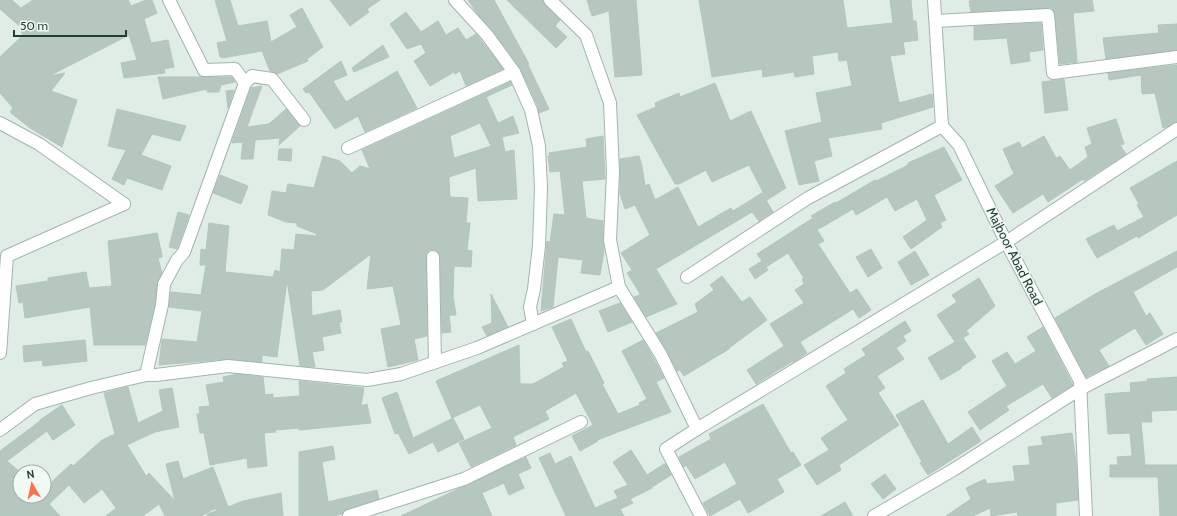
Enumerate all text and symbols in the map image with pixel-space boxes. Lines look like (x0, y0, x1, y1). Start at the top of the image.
scale bar (14, 12, 126, 38)
text: 50 m (20, 18, 48, 33)
street label: Majboor Abad Road (983, 204, 1047, 308)
north arrow (12, 464, 52, 504)
text: N (25, 467, 35, 482)

